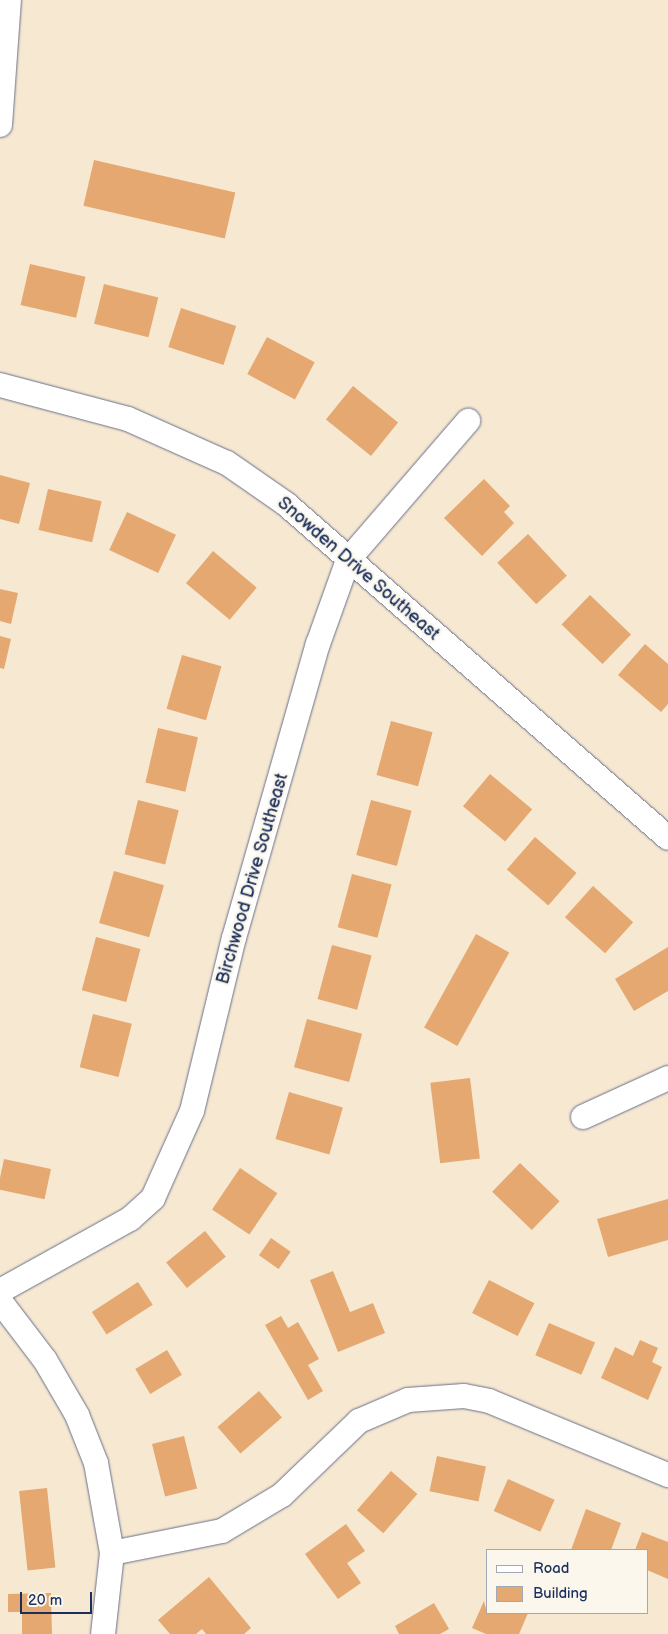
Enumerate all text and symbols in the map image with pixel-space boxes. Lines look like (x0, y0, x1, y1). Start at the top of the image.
street label: Snowden Drive Southeast (272, 493, 444, 645)
street label: Birchwood Drive Southeast (212, 771, 294, 987)
legend (486, 1549, 648, 1614)
text: Road (533, 1559, 569, 1578)
scale bar (22, 1582, 95, 1614)
text: Building (533, 1584, 588, 1603)
text: 20 m (28, 1591, 62, 1610)

